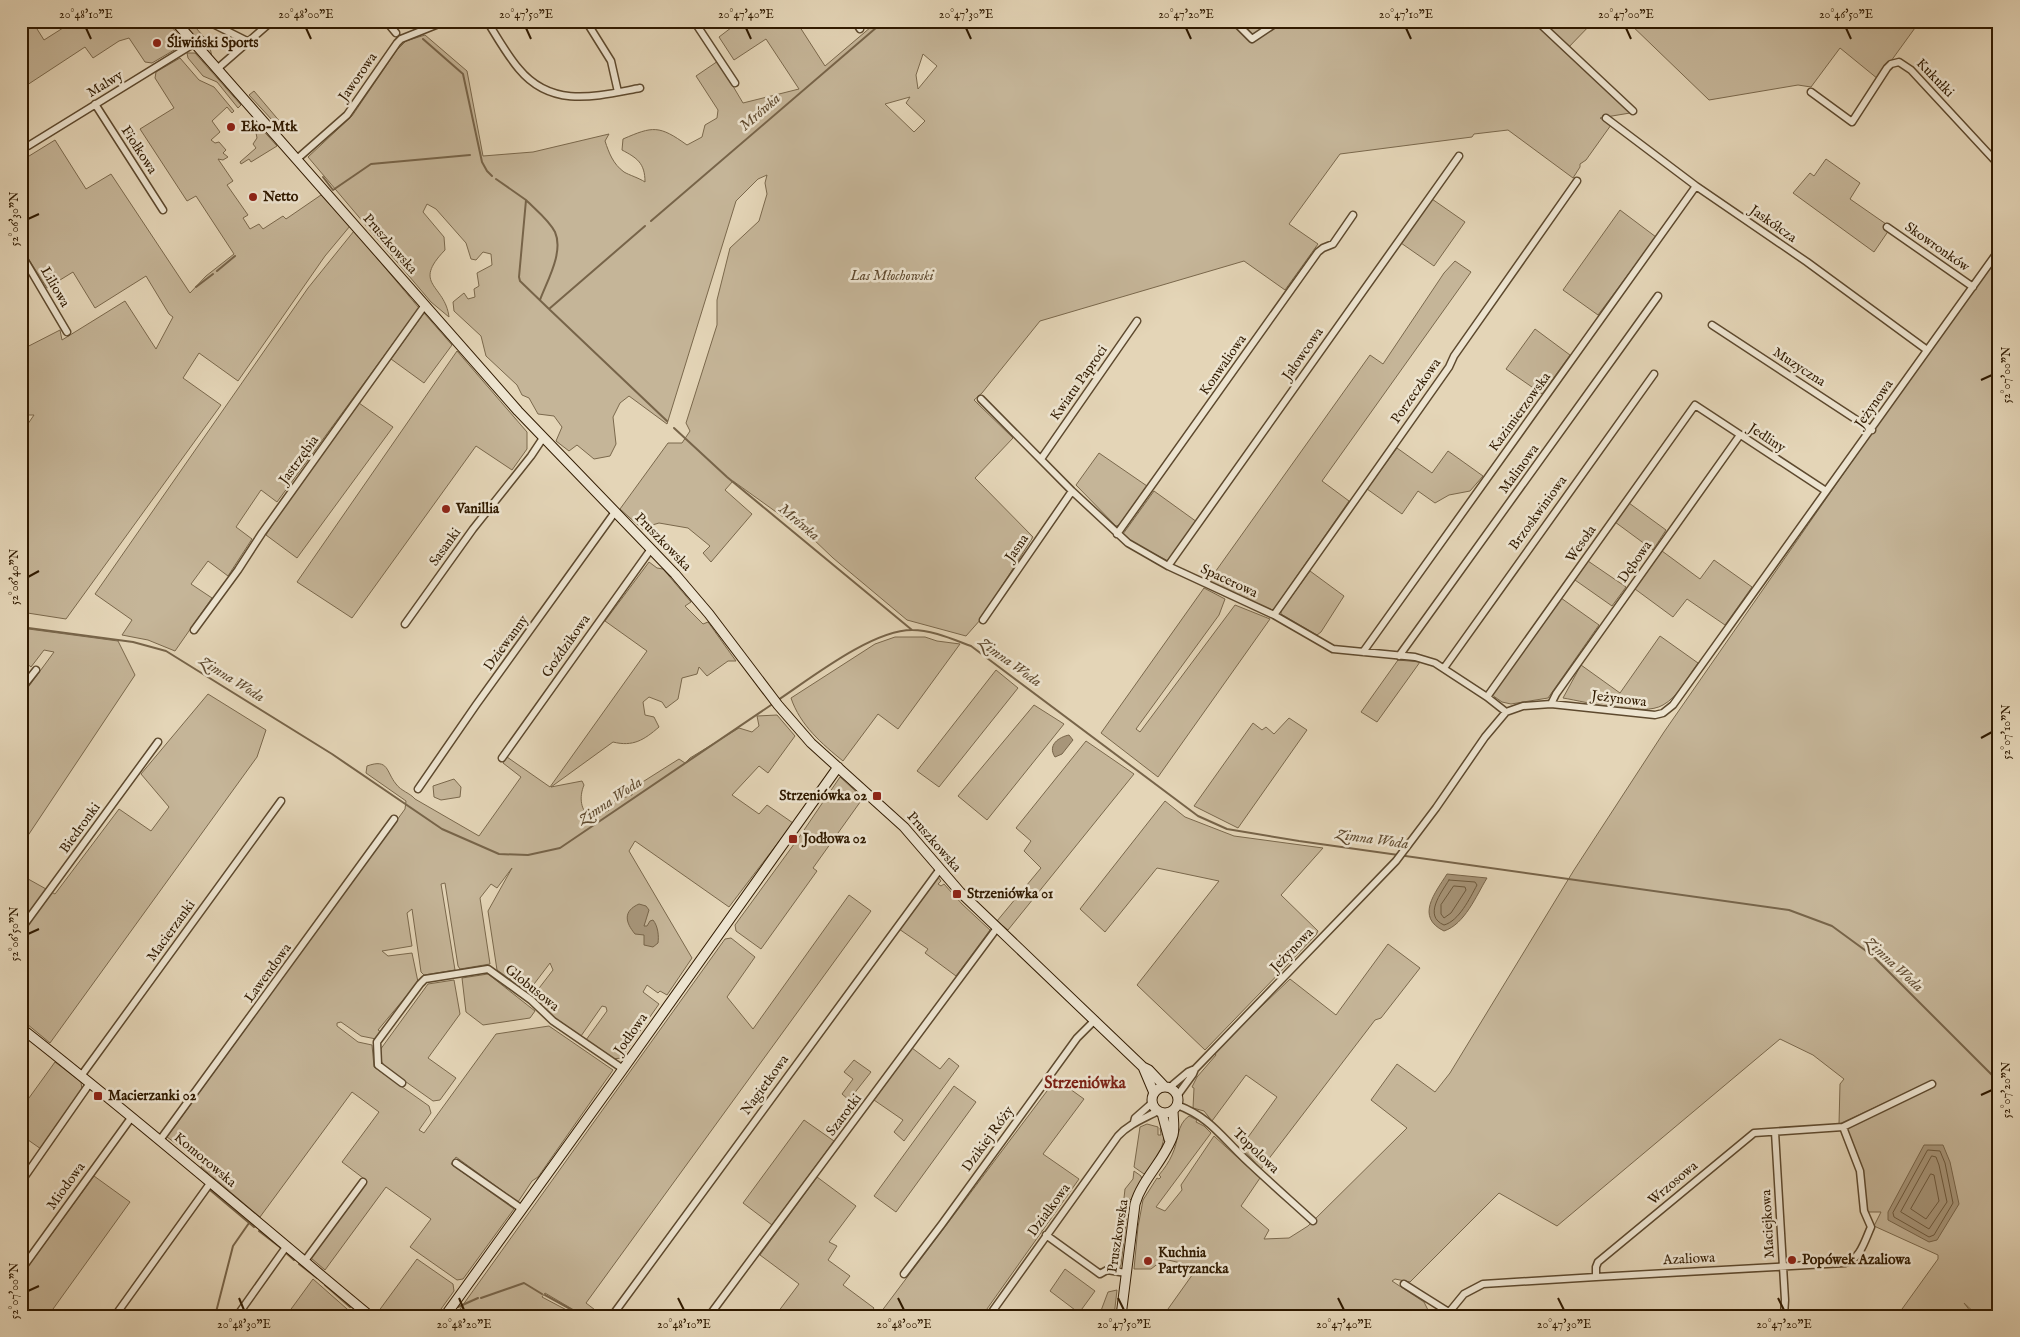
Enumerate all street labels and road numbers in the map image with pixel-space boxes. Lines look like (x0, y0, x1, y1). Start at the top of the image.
street label: Jaworowa (334, 48, 382, 107)
street label: Kukułki (1912, 55, 1958, 101)
street label: Malwy (84, 66, 126, 102)
street label: Fiołkowa (117, 122, 162, 178)
street label: Jaskółcza (1744, 200, 1801, 247)
street label: Pruszkowska (359, 210, 422, 279)
street label: Skowronków (1901, 218, 1974, 276)
street label: Liliowa (36, 264, 74, 311)
street label: Jałowcowa (1277, 323, 1328, 386)
street label: Konwaliowa (1195, 330, 1251, 399)
street label: Kwiatu Paproci (1046, 342, 1112, 424)
street label: Muzyczna (1769, 343, 1830, 391)
street label: Porzeczkowa (1387, 354, 1446, 427)
street label: Kazimierzowska (1485, 368, 1555, 455)
street label: Jeżynowa (1850, 375, 1898, 433)
street label: Jedliny (1743, 418, 1789, 457)
street label: Jastrzębia (274, 431, 323, 490)
street label: Malinowa (1495, 440, 1544, 497)
street label: Brzoskwiniowa (1505, 472, 1572, 554)
street label: Pruszkowska (631, 509, 696, 576)
street label: Wesoła (1562, 521, 1601, 566)
street label: Sasanki (425, 524, 465, 570)
street label: Jasna (1000, 530, 1033, 567)
street label: Dębowa (1614, 536, 1657, 587)
street label: Spacerowa (1198, 560, 1261, 602)
street label: Goździkowa (538, 610, 595, 681)
street label: Dziewanny (480, 611, 532, 674)
street label: Jeżynowa (1588, 686, 1648, 711)
street label: Biedronki (56, 799, 105, 857)
street label: Pruszkowska (903, 808, 966, 877)
street label: Macierzanki (143, 897, 200, 965)
street label: Jeżynowa (1265, 923, 1318, 978)
street label: Lawendowa (240, 939, 296, 1006)
street label: Globusowa (501, 961, 564, 1016)
street label: Jodłowa (609, 1009, 652, 1060)
street label: Nagietkowa (737, 1051, 793, 1119)
street label: Szarotki (822, 1090, 866, 1140)
street label: Dzikiej Róży (958, 1102, 1018, 1175)
street label: Topolowa (1229, 1124, 1284, 1178)
street label: Komorowska (170, 1129, 241, 1192)
street label: Wrzosowa (1644, 1156, 1702, 1209)
street label: Miodowa (43, 1158, 90, 1213)
street label: Działkowa (1024, 1179, 1075, 1240)
street label: Maciejkowa (1757, 1188, 1779, 1259)
street label: Pruszkowska (1103, 1197, 1133, 1274)
street label: Azaliowa (1661, 1249, 1716, 1269)

